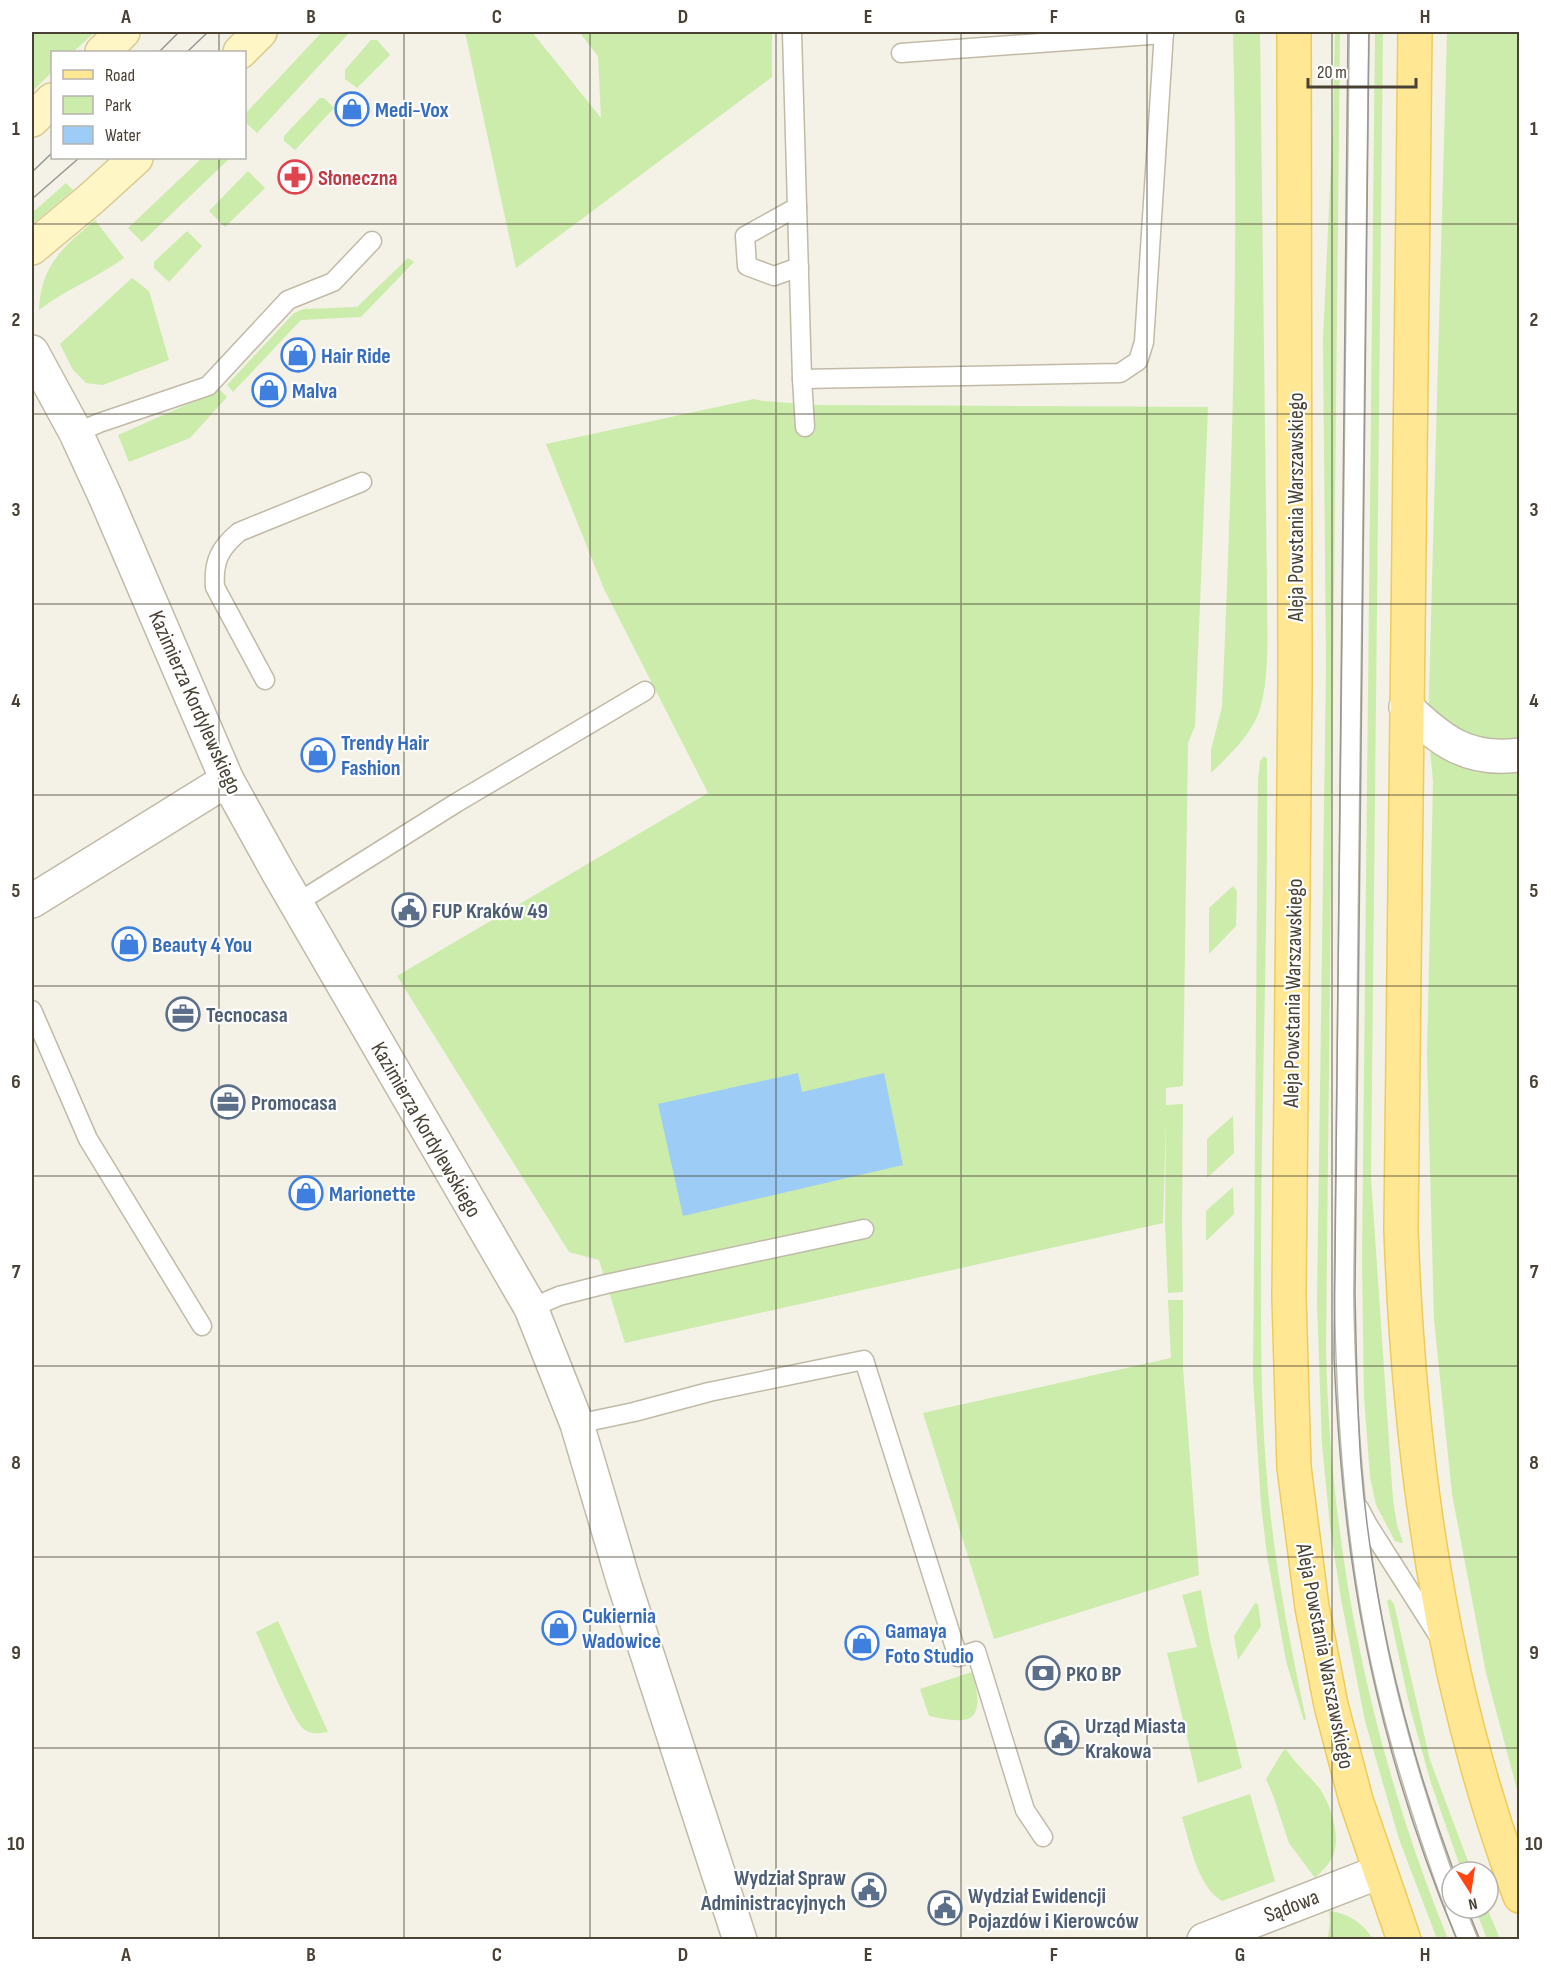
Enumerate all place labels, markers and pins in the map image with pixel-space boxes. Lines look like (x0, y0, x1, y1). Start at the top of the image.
shop icon: Medi-Vox (334, 91, 370, 127)
place label: Medi-Vox (375, 97, 449, 124)
pharmacy icon: Słoneczna (277, 159, 313, 195)
place label: Słoneczna (318, 165, 398, 192)
shop icon: Hair Ride (280, 337, 316, 373)
place label: Hair Ride (321, 343, 391, 370)
shop icon: Malva (251, 372, 287, 408)
place label: Malva (292, 378, 337, 405)
place label: Trendy Hair Fashion (341, 730, 429, 782)
shop icon: Trendy Hair Fashion (300, 737, 336, 773)
public building icon: FUP Kraków 49 (391, 892, 427, 928)
place label: FUP Kraków 49 (432, 898, 548, 925)
shop icon: Beauty 4 You (111, 926, 147, 962)
place label: Beauty 4 You (152, 932, 252, 959)
office icon: Tecnocasa (165, 996, 201, 1032)
place label: Tecnocasa (206, 1002, 288, 1029)
office icon: Promocasa (210, 1084, 246, 1120)
place label: Promocasa (251, 1090, 337, 1117)
shop icon: Marionette (288, 1175, 324, 1211)
place label: Marionette (329, 1181, 416, 1208)
place label: Cukiernia Wadowice (582, 1603, 661, 1655)
shop icon: Cukiernia Wadowice (541, 1610, 577, 1646)
place label: Gamaya Foto Studio (885, 1618, 974, 1670)
shop icon: Gamaya Foto Studio (844, 1625, 880, 1661)
bank icon: PKO BP (1025, 1655, 1061, 1691)
place label: PKO BP (1066, 1661, 1122, 1688)
place label: Urząd Miasta Krakowa (1085, 1713, 1186, 1765)
public building icon: Urząd Miasta Krakowa (1044, 1720, 1080, 1756)
place label: Wydział Spraw Administracyjnych (700, 1865, 846, 1917)
public building icon: Wydział Spraw Administracyjnych (851, 1872, 887, 1908)
place label: Wydział Ewidencji Pojazdów i Kierowców (968, 1883, 1139, 1935)
public building icon: Wydział Ewidencji Pojazdów i Kierowców (927, 1890, 963, 1926)

